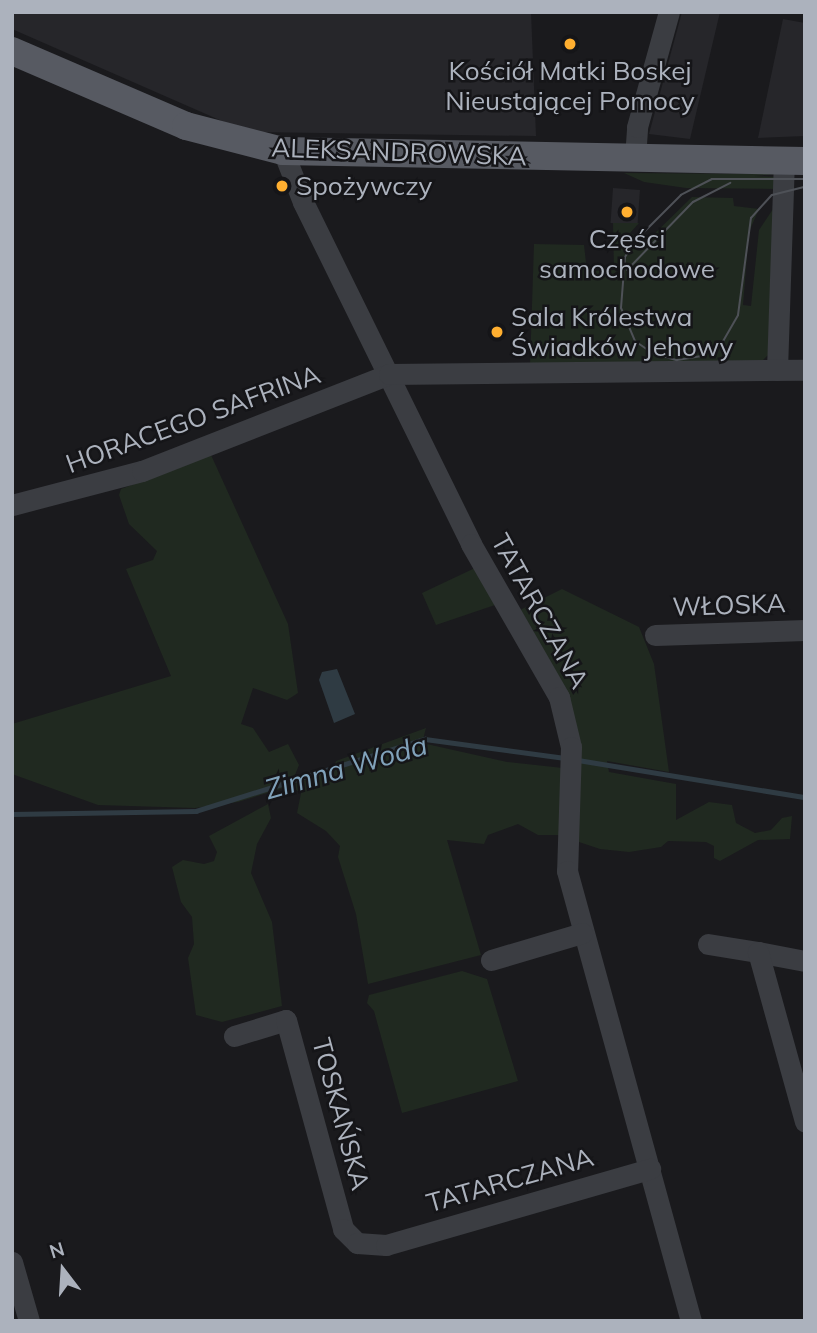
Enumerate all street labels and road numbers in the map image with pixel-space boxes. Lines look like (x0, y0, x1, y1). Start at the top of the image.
street label: ALEKSANDROWSKA (271, 132, 527, 172)
street label: HORACEGO SAFRINA (62, 358, 324, 480)
street label: TATARCZANA (485, 528, 595, 694)
street label: WŁOSKA (672, 587, 786, 623)
street label: TOSKAŃSKA (306, 1035, 376, 1193)
street label: TATARCZANA (423, 1141, 597, 1219)

